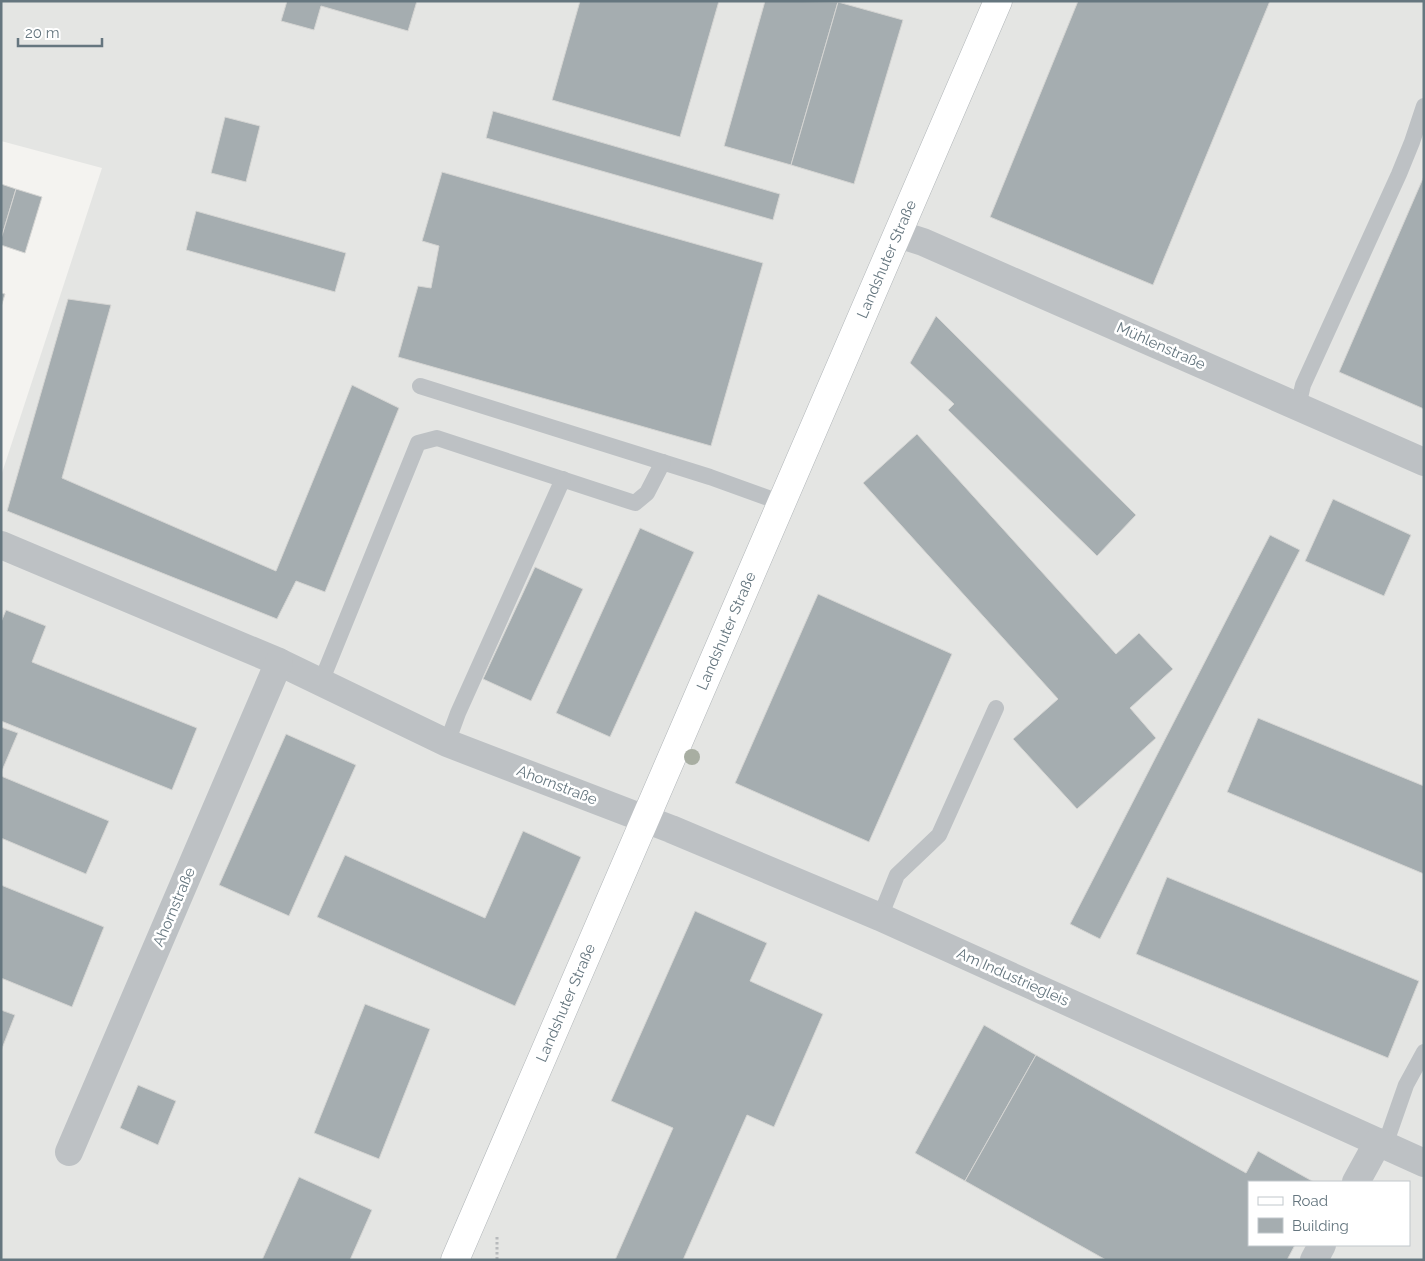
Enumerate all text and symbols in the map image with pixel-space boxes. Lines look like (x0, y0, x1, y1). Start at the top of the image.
scale bar (18, 15, 101, 47)
text: 20 m (25, 24, 60, 42)
street label: Landshuter Straße (853, 197, 920, 321)
street label: Mühlenstraße (1114, 318, 1208, 374)
street label: Landshuter Straße (693, 569, 760, 693)
street label: Ahornstraße (514, 761, 600, 809)
street label: Ahornstraße (149, 864, 199, 949)
street label: Landshuter Straße (532, 941, 599, 1065)
street label: Am Industriegleis (954, 944, 1072, 1010)
legend (1248, 1181, 1410, 1246)
text: Road (1292, 1192, 1328, 1210)
text: Building (1292, 1217, 1349, 1235)

